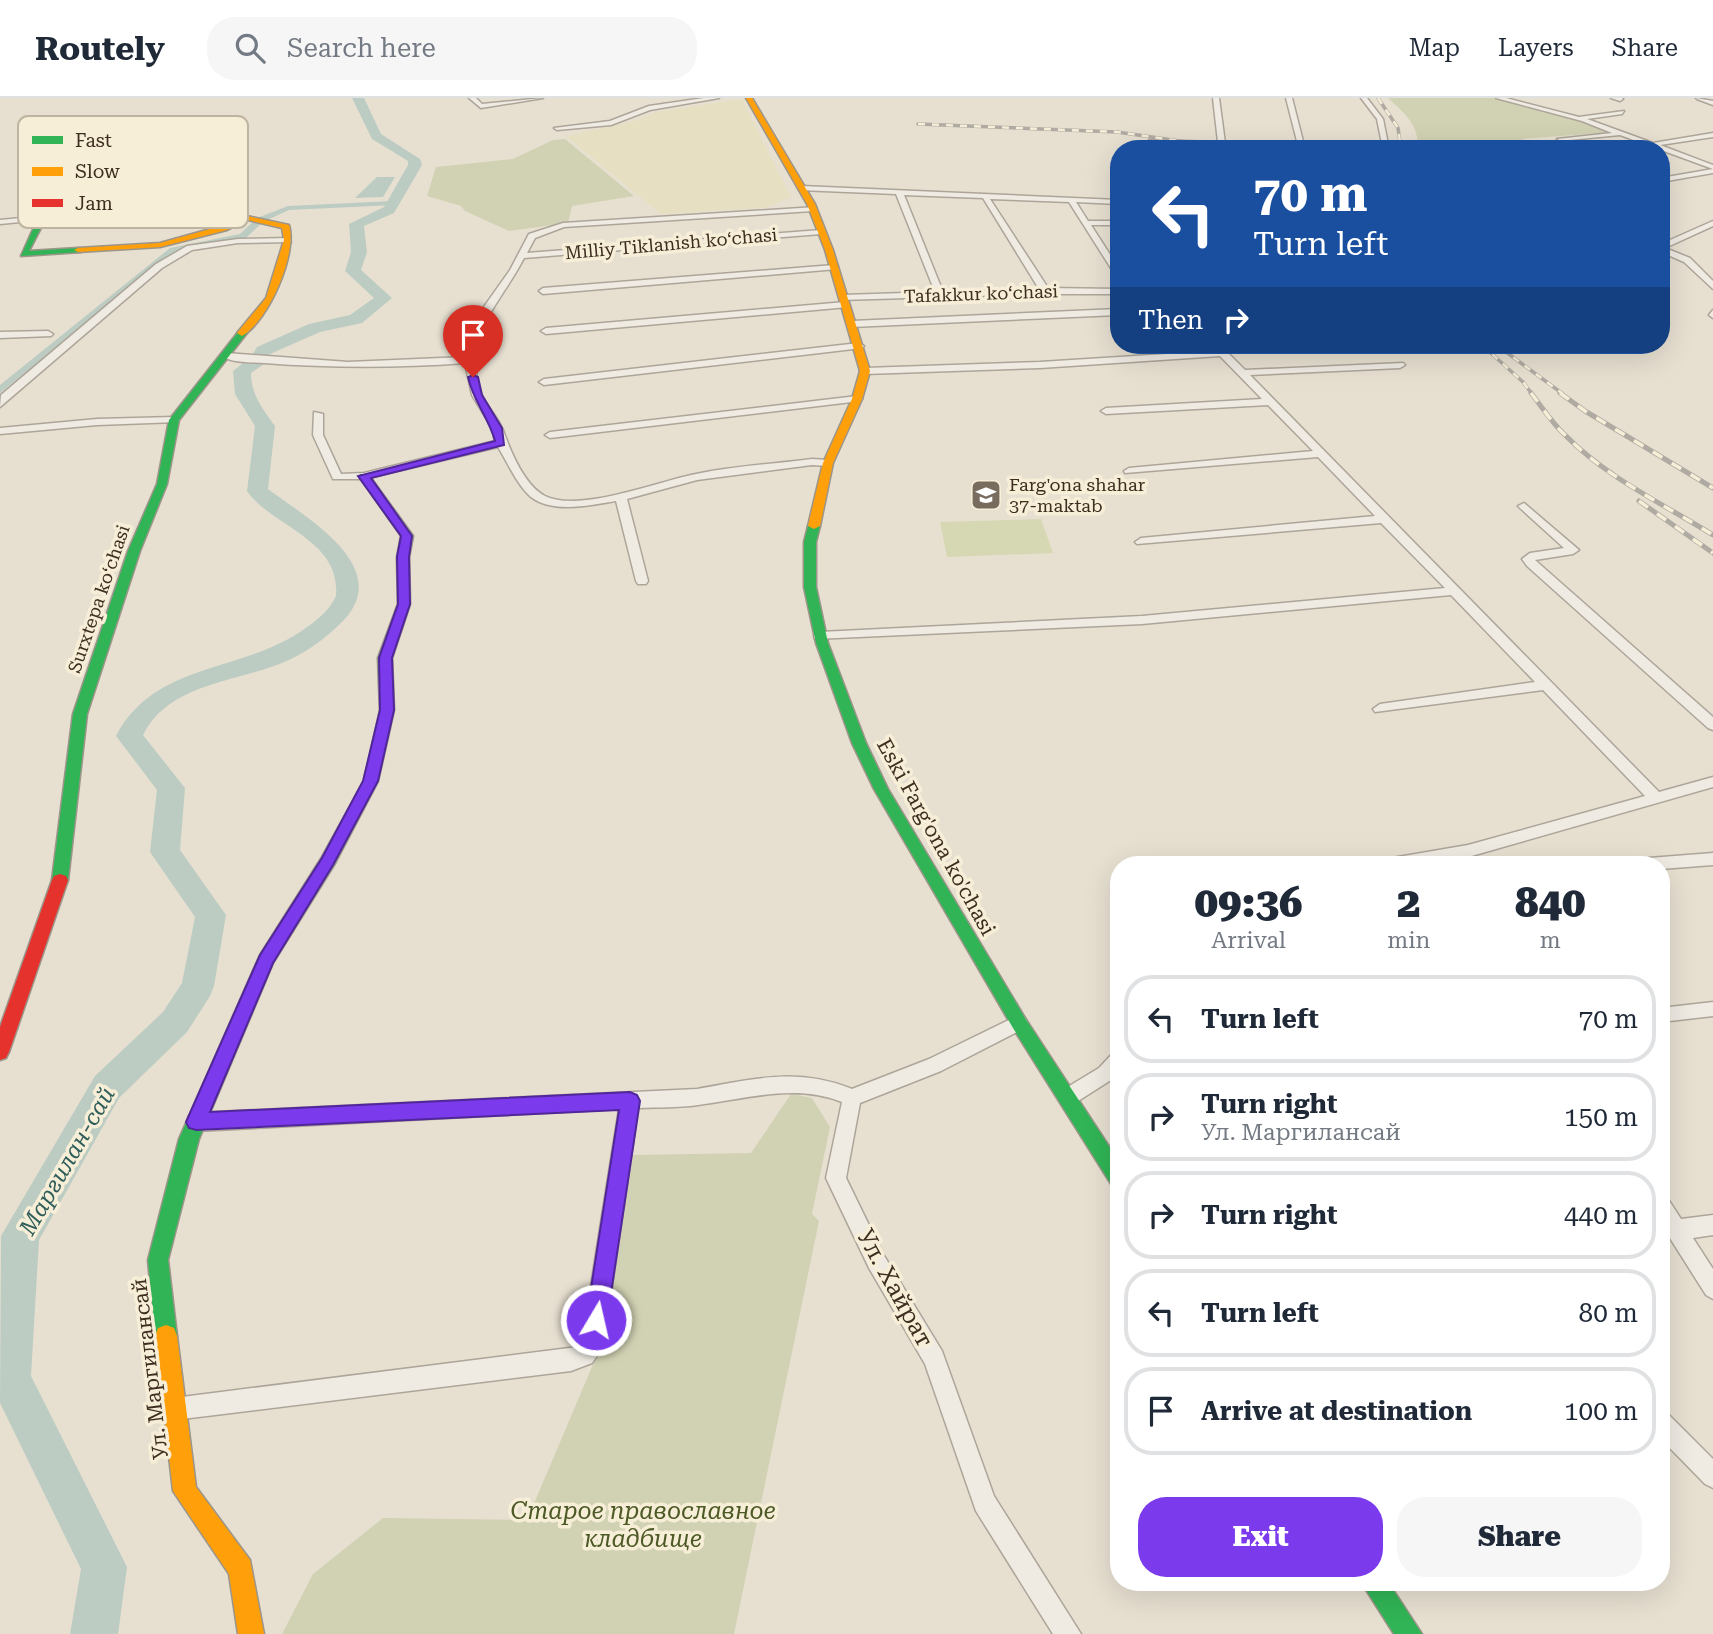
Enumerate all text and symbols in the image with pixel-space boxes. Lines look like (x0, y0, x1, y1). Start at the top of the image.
search box (207, 17, 697, 80)
text: Routely (35, 29, 165, 68)
icon: search (231, 29, 269, 67)
text: Search here (287, 33, 436, 63)
text: Map (1409, 34, 1460, 62)
text: Layers (1498, 34, 1574, 62)
text: Share (1612, 34, 1678, 62)
legend (18, 116, 248, 228)
text: Fast (75, 129, 112, 152)
text: Slow (75, 160, 120, 183)
text: 70 m (1253, 166, 1368, 223)
icon: left (1138, 168, 1229, 259)
text: Jam (75, 192, 113, 215)
street label: Milliy Tiklanish koʻchasi (564, 224, 778, 263)
text: Turn left (1253, 225, 1388, 263)
street label: Tafakkur koʻchasi (903, 280, 1059, 307)
icon: right (1217, 301, 1255, 339)
pin (443, 305, 503, 377)
text: Then (1138, 305, 1203, 335)
icon: arrive (454, 316, 492, 354)
place label: Farg'ona shahar 37-maktab (1009, 474, 1145, 516)
school or university icon: Farg'ona shahar 37-maktab (969, 478, 1003, 512)
street label: Surxtepa koʻchasi (63, 522, 134, 676)
street label: Eski Farg'ona ko'chasi (872, 735, 1000, 940)
text: 09:36 (1195, 878, 1303, 927)
text: 2 (1397, 878, 1421, 927)
text: 840 (1515, 878, 1585, 927)
text: Arrival (1211, 927, 1286, 954)
text: min (1387, 927, 1430, 954)
text: m (1540, 927, 1561, 954)
icon: left (1142, 1000, 1180, 1038)
text: Turn left (1201, 1004, 1319, 1034)
text: 70 m (1579, 1004, 1638, 1034)
water label: Маргилан-сай (14, 1082, 121, 1241)
text: Turn right (1201, 1089, 1337, 1119)
icon: right (1142, 1098, 1180, 1136)
text: 150 m (1564, 1102, 1638, 1132)
text: Ул. Маргилансай (1201, 1119, 1401, 1146)
icon: right (1142, 1196, 1180, 1234)
text: Turn right (1201, 1200, 1337, 1230)
text: 440 m (1564, 1200, 1638, 1230)
street label: Ул. Хайрат (851, 1224, 939, 1352)
street label: Ул. Маргилансай (127, 1277, 173, 1461)
position arrow (559, 1283, 633, 1357)
icon: left (1142, 1294, 1180, 1332)
text: Turn left (1201, 1298, 1319, 1328)
text: 80 m (1579, 1298, 1638, 1328)
icon: arrive (1142, 1392, 1180, 1430)
text: Arrive at destination (1201, 1396, 1472, 1426)
text: 100 m (1564, 1396, 1638, 1426)
park label: Старое православное кладбище (510, 1497, 776, 1553)
button: Exit (1138, 1497, 1383, 1577)
button: Share (1397, 1497, 1642, 1577)

